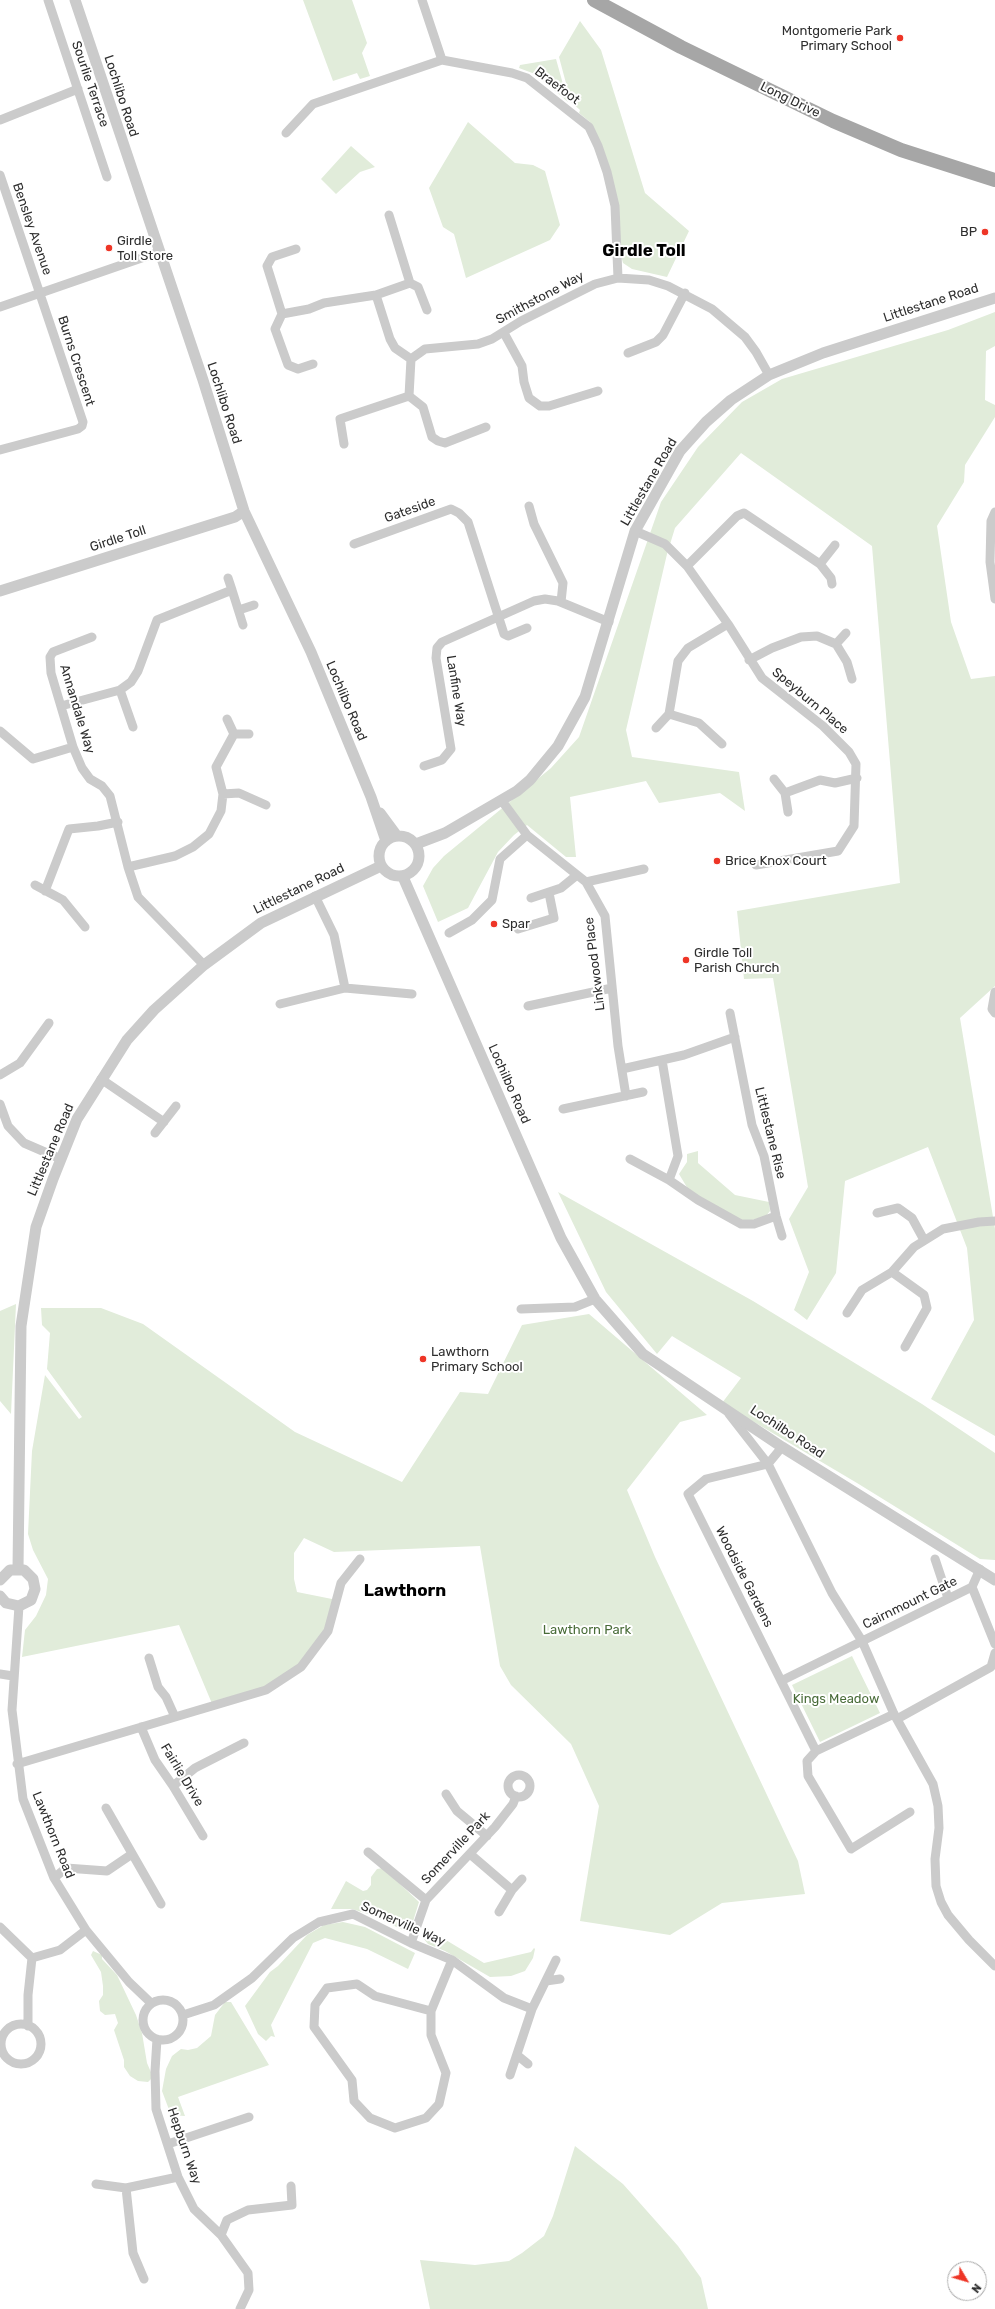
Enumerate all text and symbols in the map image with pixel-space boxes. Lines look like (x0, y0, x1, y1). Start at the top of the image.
place label: Montgomerie Park Primary School (782, 23, 892, 54)
marker: Montgomerie Park Primary School (895, 33, 905, 43)
street label: Sourlie Terrace (68, 39, 112, 129)
street label: Lochlibo Road (100, 53, 142, 139)
street label: Braefoot (531, 64, 583, 108)
street label: Long Drive (757, 79, 823, 121)
street label: Bensley Avenue (9, 181, 55, 277)
place label: BP (960, 224, 977, 240)
marker: BP (980, 227, 990, 237)
place label: Girdle Toll Store (117, 233, 173, 264)
district label: Girdle Toll (602, 241, 686, 261)
marker: Girdle Toll Store (104, 243, 114, 253)
street label: Smithstone Way (493, 268, 587, 328)
street label: Littlestane Road (881, 280, 981, 326)
street label: Burns Crescent (54, 314, 98, 408)
street label: Lochlibo Road (203, 360, 245, 446)
street label: Littlestane Road (617, 435, 681, 529)
street label: Gateside (382, 494, 438, 526)
street label: Girdle Toll (88, 523, 148, 555)
street label: Lanfine Way (443, 654, 469, 728)
street label: Lochlibo Road (322, 659, 370, 743)
street label: Annandale Way (56, 663, 98, 755)
street label: Speyburn Place (769, 665, 851, 737)
place label: Brice Knox Court (725, 853, 827, 869)
marker: Brice Knox Court (712, 856, 722, 866)
street label: Littlestane Road (251, 860, 347, 918)
place label: Spar (502, 916, 530, 932)
street label: Linkwood Place (582, 916, 608, 1012)
marker: Spar (489, 919, 499, 929)
place label: Girdle Toll Parish Church (694, 945, 780, 976)
marker: Girdle Toll Parish Church (681, 955, 691, 965)
street label: Lochilbo Road (485, 1042, 533, 1126)
street label: Littlestane Rise (751, 1086, 789, 1180)
street label: Littlestane Road (24, 1101, 78, 1199)
place label: Lawthorn Primary School (431, 1344, 523, 1375)
marker: Lawthorn Primary School (418, 1354, 428, 1364)
street label: Lochilbo Road (747, 1402, 827, 1462)
street label: Woodside Gardens (712, 1524, 776, 1630)
street label: Cairnmount Gate (860, 1573, 960, 1633)
district label: Lawthorn (364, 1581, 446, 1601)
park label: Lawthorn Park (543, 1622, 631, 1638)
park label: Kings Meadow (793, 1691, 879, 1707)
street label: Fairlie Drive (157, 1741, 207, 1809)
street label: Lawthorn Road (29, 1789, 77, 1881)
street label: Somerville Park (418, 1808, 494, 1888)
street label: Somerville Way (358, 1898, 448, 1950)
street label: Hepburn Way (164, 2106, 204, 2186)
north arrow (947, 2261, 987, 2301)
text: N (969, 2281, 984, 2295)

